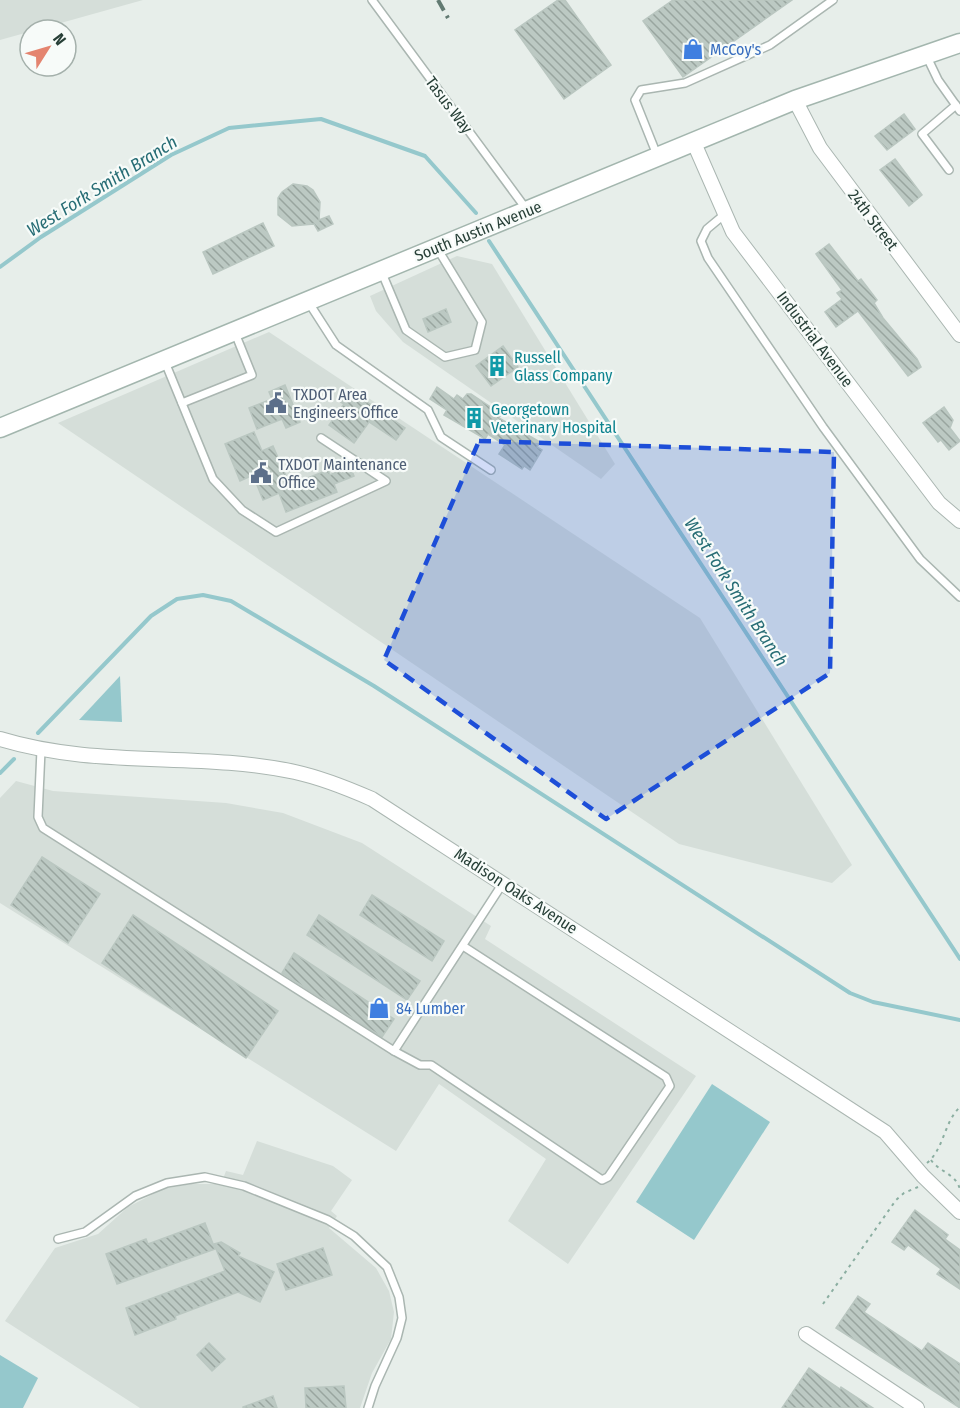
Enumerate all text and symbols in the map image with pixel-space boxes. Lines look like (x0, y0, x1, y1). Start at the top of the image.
north arrow (18, 18, 78, 78)
text: N (49, 30, 70, 49)
shop icon: McCoy's (681, 37, 705, 61)
place label: McCoy's (710, 40, 762, 59)
street label: Tasus Way (421, 73, 477, 138)
water label: West Fork Smith Branch (23, 131, 181, 241)
street label: 24th Street (844, 186, 902, 255)
street label: South Austin Avenue (412, 197, 544, 265)
street label: Industrial Avenue (773, 287, 857, 391)
place label: Russell Glass Company (514, 348, 613, 385)
building icon: Russell Glass Company (485, 354, 509, 378)
place label: TXDOT Area Engineers Office (293, 385, 398, 422)
public building icon: TXDOT Area Engineers Office (264, 391, 288, 415)
place label: Georgetown Veterinary Hospital (491, 400, 616, 437)
building icon: Georgetown Veterinary Hospital (462, 406, 486, 430)
place label: TXDOT Maintenance Office (278, 455, 407, 492)
public building icon: TXDOT Maintenance Office (249, 461, 273, 485)
water label: West Fork Smith Branch (680, 513, 792, 671)
street label: Madison Oaks Avenue (451, 844, 581, 938)
shop icon: 84 Lumber (367, 996, 391, 1020)
place label: 84 Lumber (396, 999, 465, 1018)

